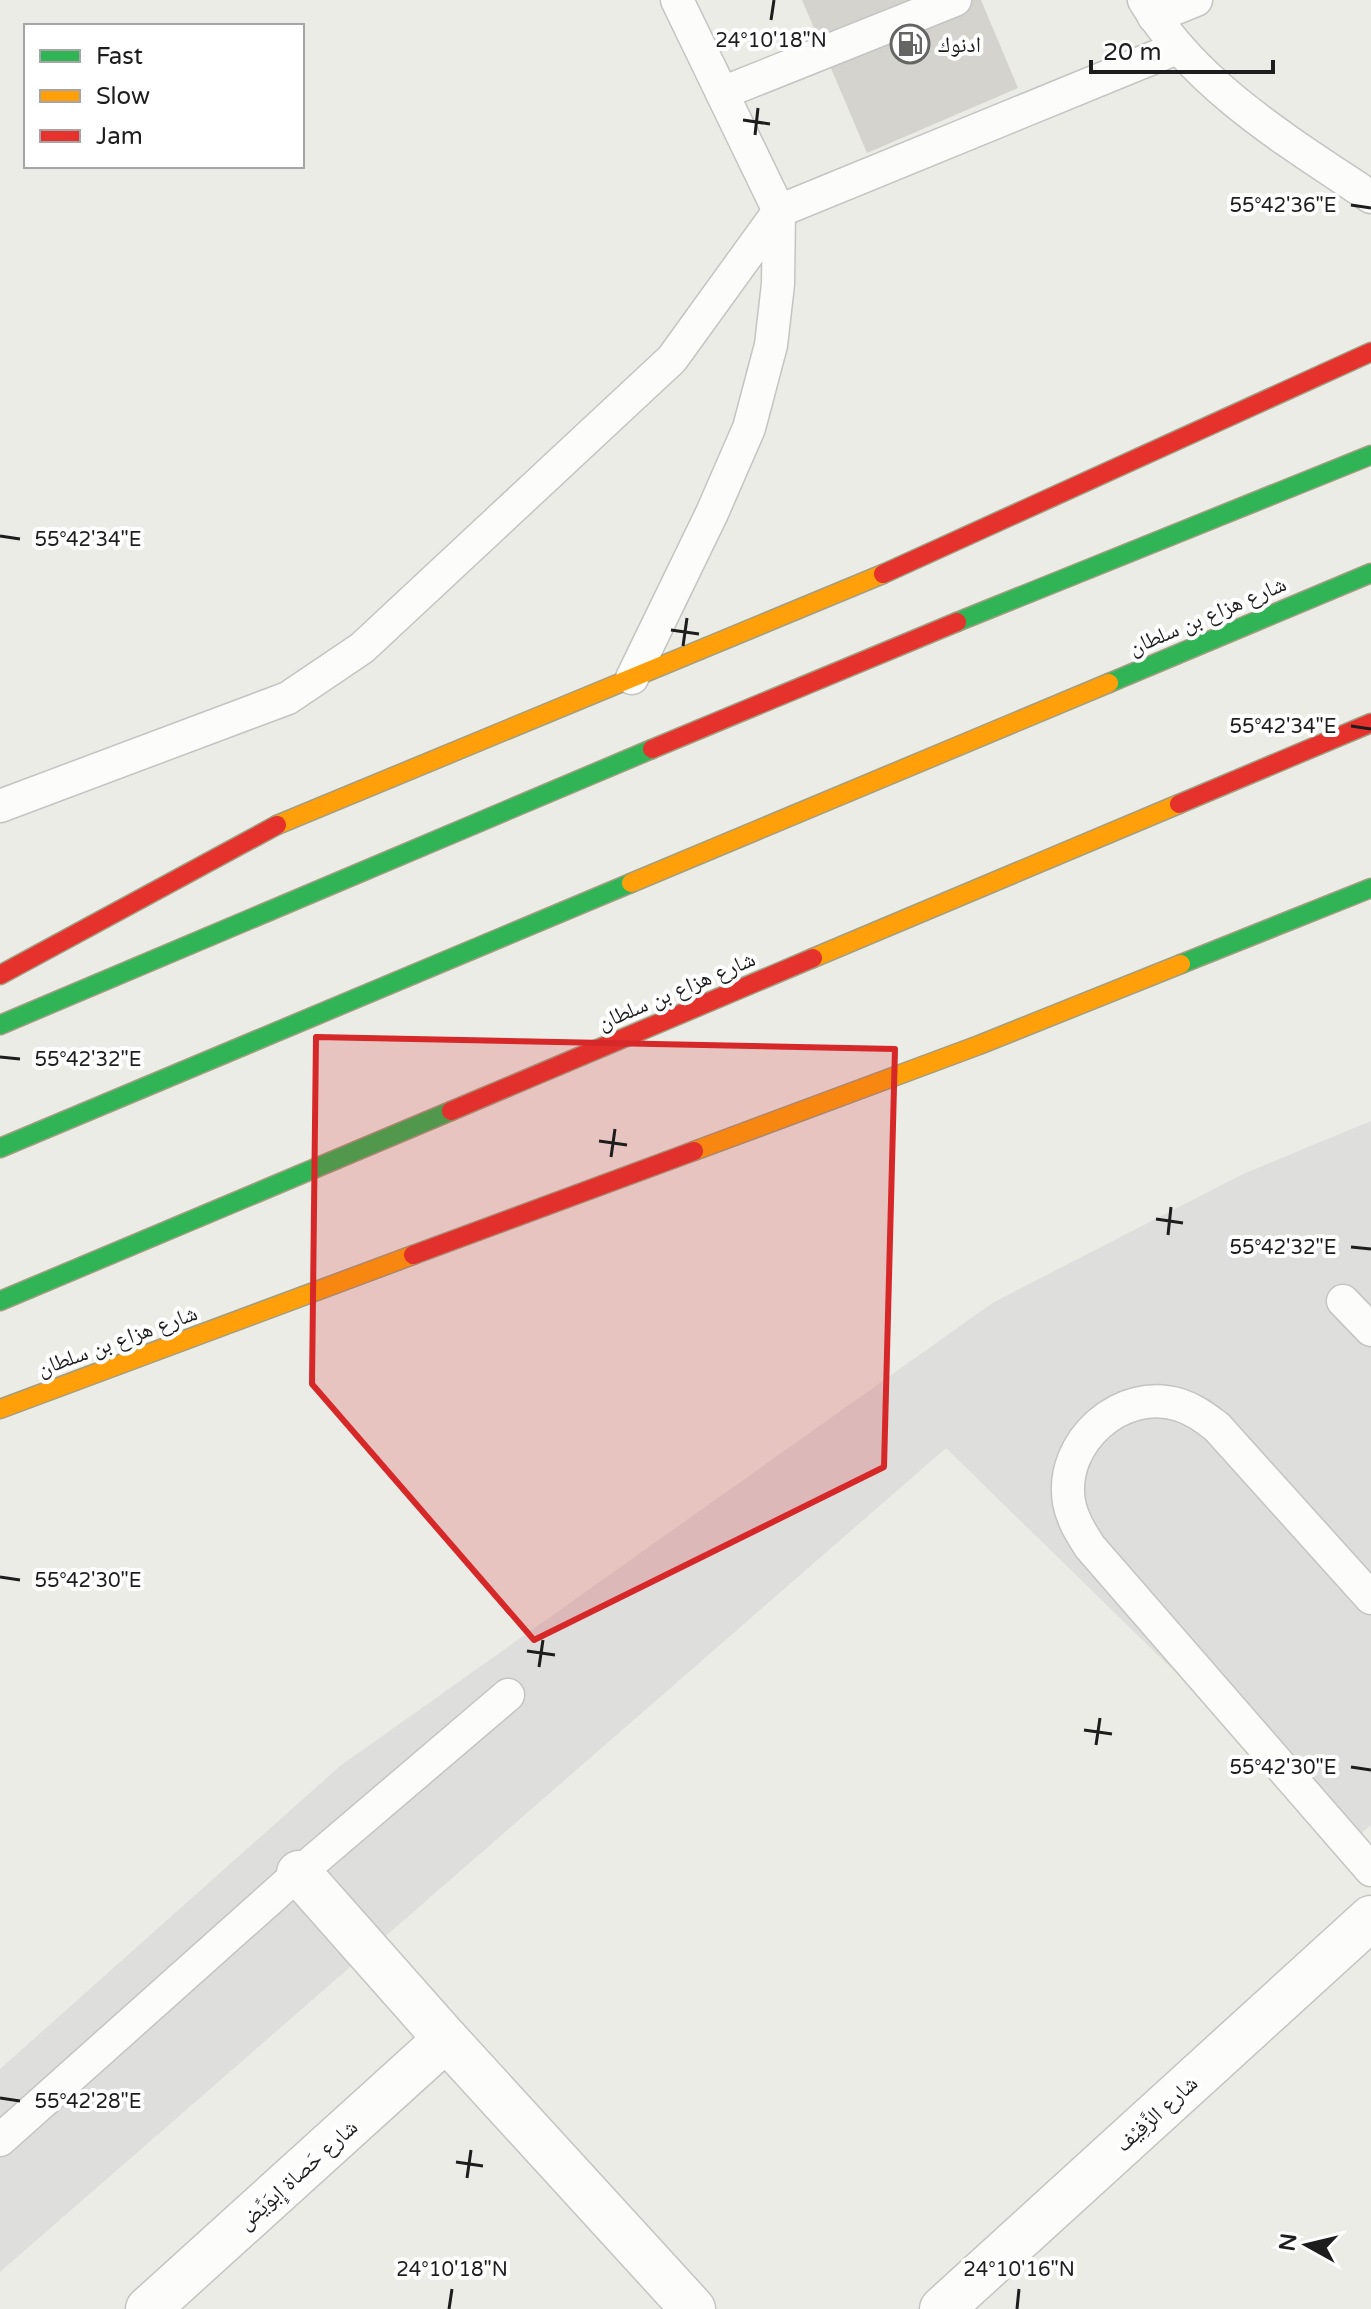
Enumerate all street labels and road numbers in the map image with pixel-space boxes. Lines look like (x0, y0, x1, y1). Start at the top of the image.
street label: شارع هزاع بن سلطان (1125, 571, 1290, 661)
street label: شارع هزاع بن سلطان (594, 946, 759, 1036)
street label: شارع هزاع بن سلطان (34, 1300, 201, 1382)
street label: شارع الزَّفِيْف (1110, 2070, 1203, 2157)
street label: شارع حَصاة إِبوَيِّض (232, 2114, 365, 2237)

